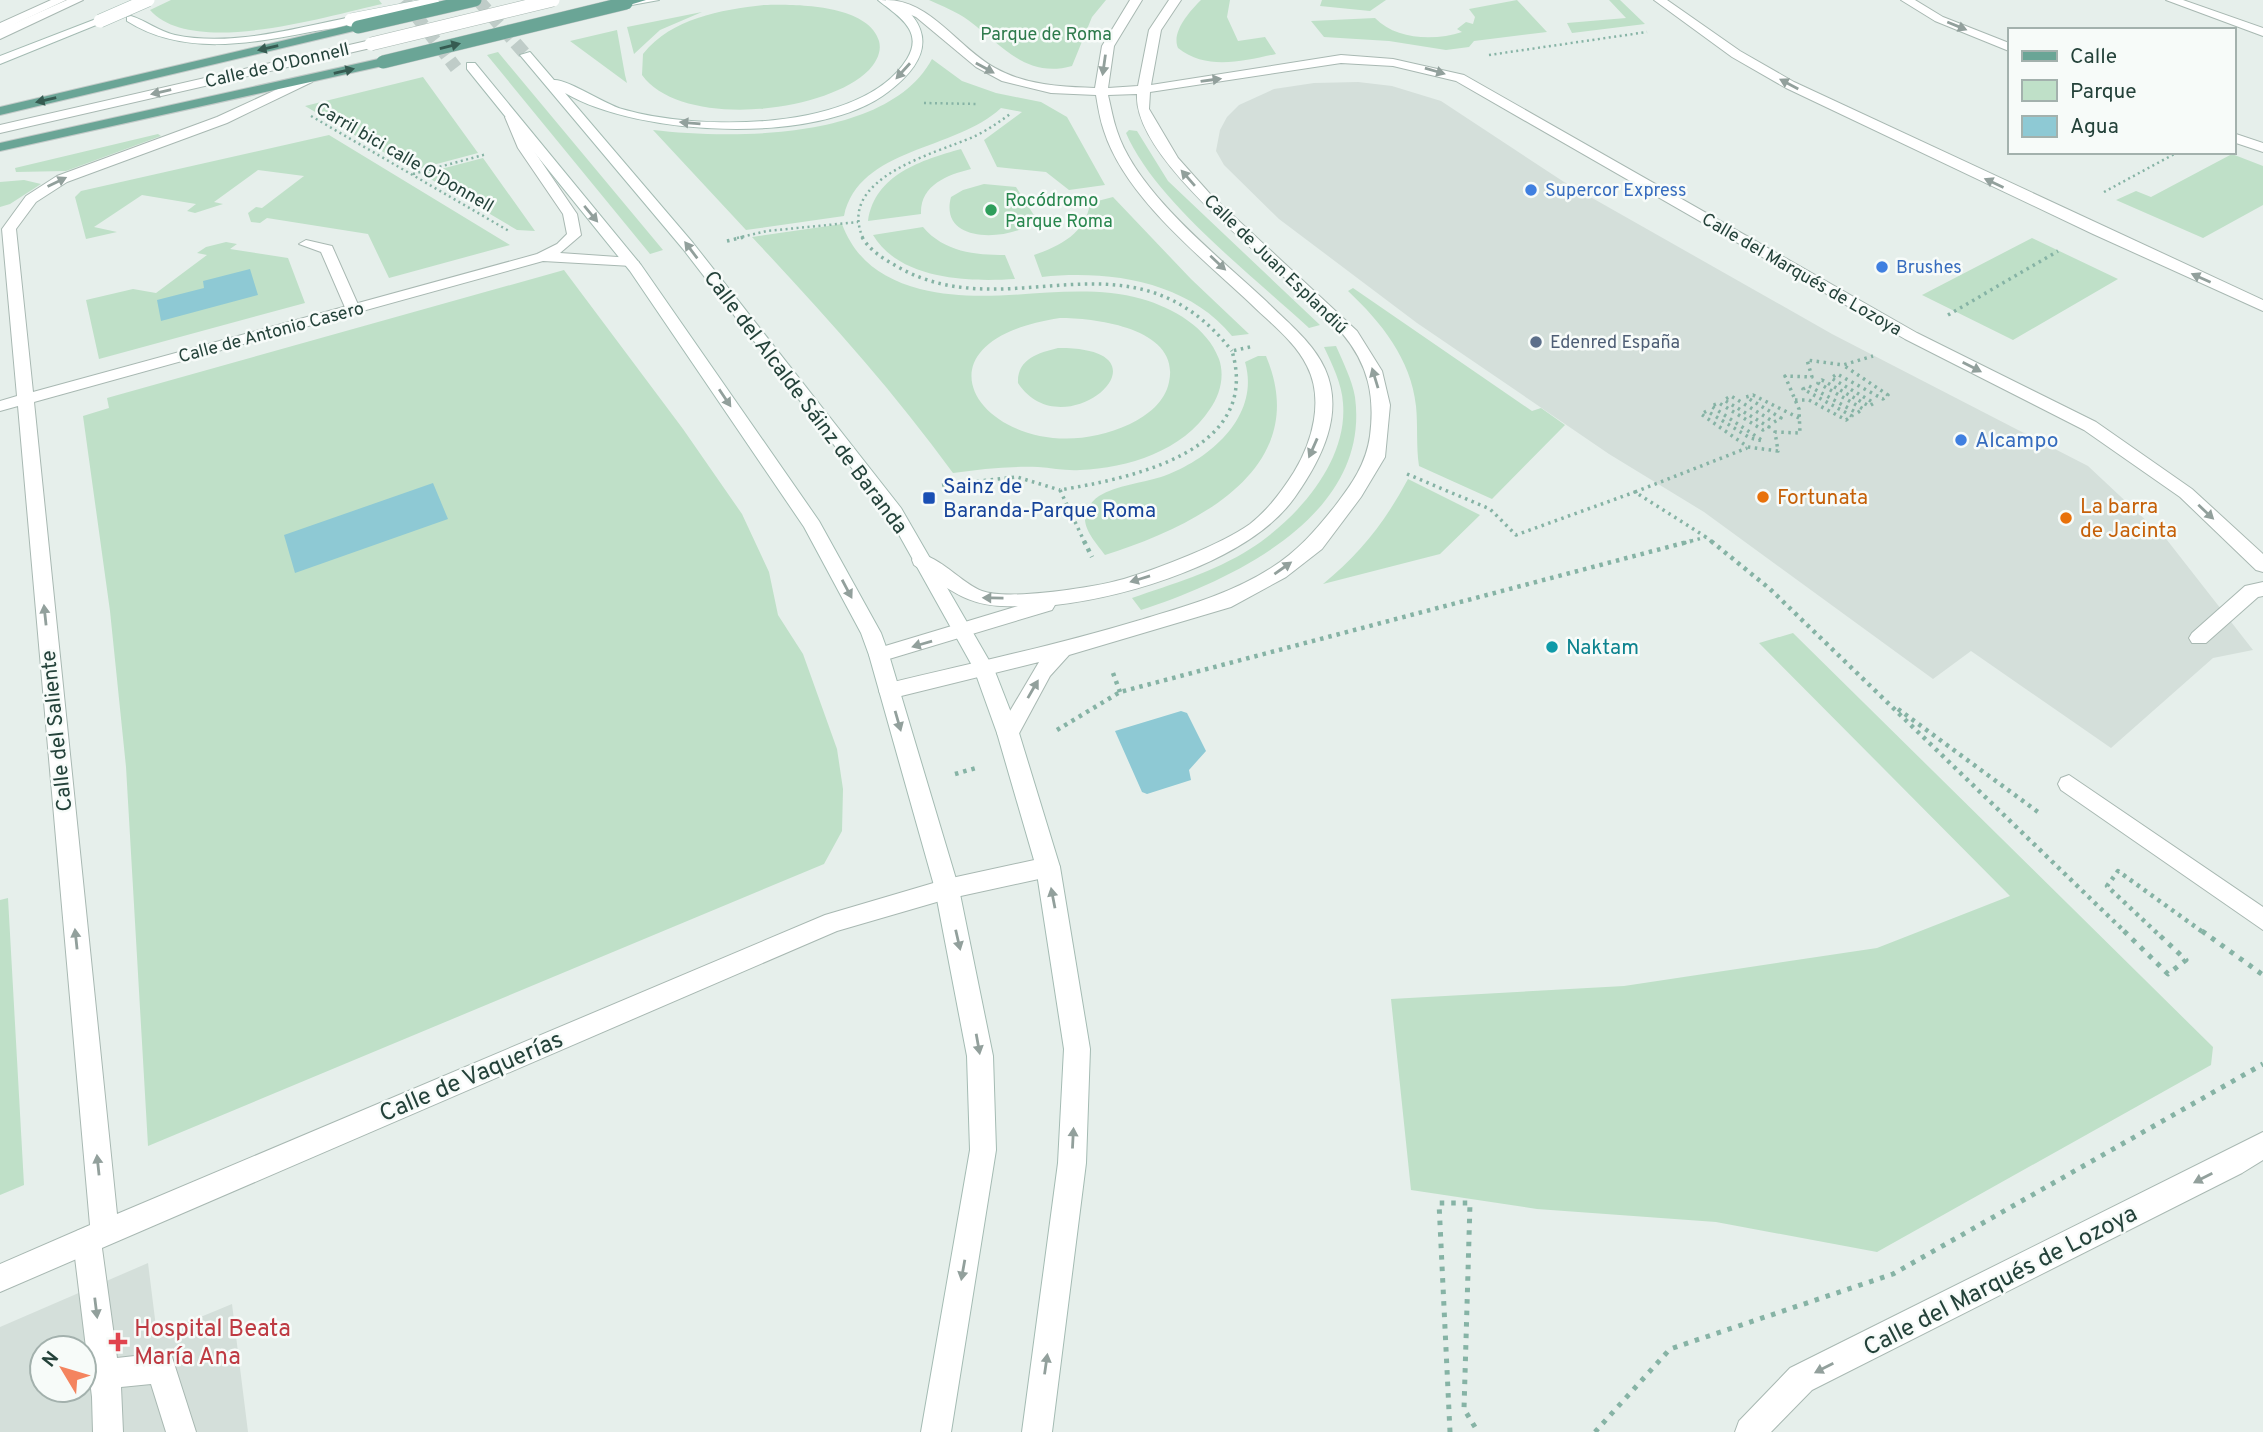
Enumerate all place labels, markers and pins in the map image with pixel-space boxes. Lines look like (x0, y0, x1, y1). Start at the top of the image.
place label: Supercor Express (1545, 180, 1686, 203)
marker: Supercor Express (1523, 182, 1539, 198)
place label: Rocódromo Parque Roma (1005, 190, 1113, 234)
marker: Rocódromo Parque Roma (983, 202, 999, 218)
place label: Brushes (1896, 257, 1962, 280)
marker: Brushes (1874, 259, 1890, 275)
place label: Edenred España (1550, 332, 1680, 355)
marker: Edenred España (1528, 334, 1544, 350)
place label: Alcampo (1975, 428, 2058, 455)
marker: Alcampo (1953, 432, 1969, 448)
place label: Sainz de Baranda-Parque Roma (943, 474, 1156, 525)
place label: Fortunata (1777, 485, 1868, 512)
marker: Fortunata (1755, 489, 1771, 505)
marker: Sainz de Baranda-Parque Roma (921, 490, 937, 506)
place label: La barra de Jacinta (2080, 494, 2177, 545)
marker: La barra de Jacinta (2058, 510, 2074, 526)
place label: Naktam (1566, 635, 1639, 662)
marker: Naktam (1544, 639, 1560, 655)
place label: Hospital Beata María Ana (134, 1315, 291, 1373)
marker: Hospital Beata María Ana (108, 1332, 128, 1352)

